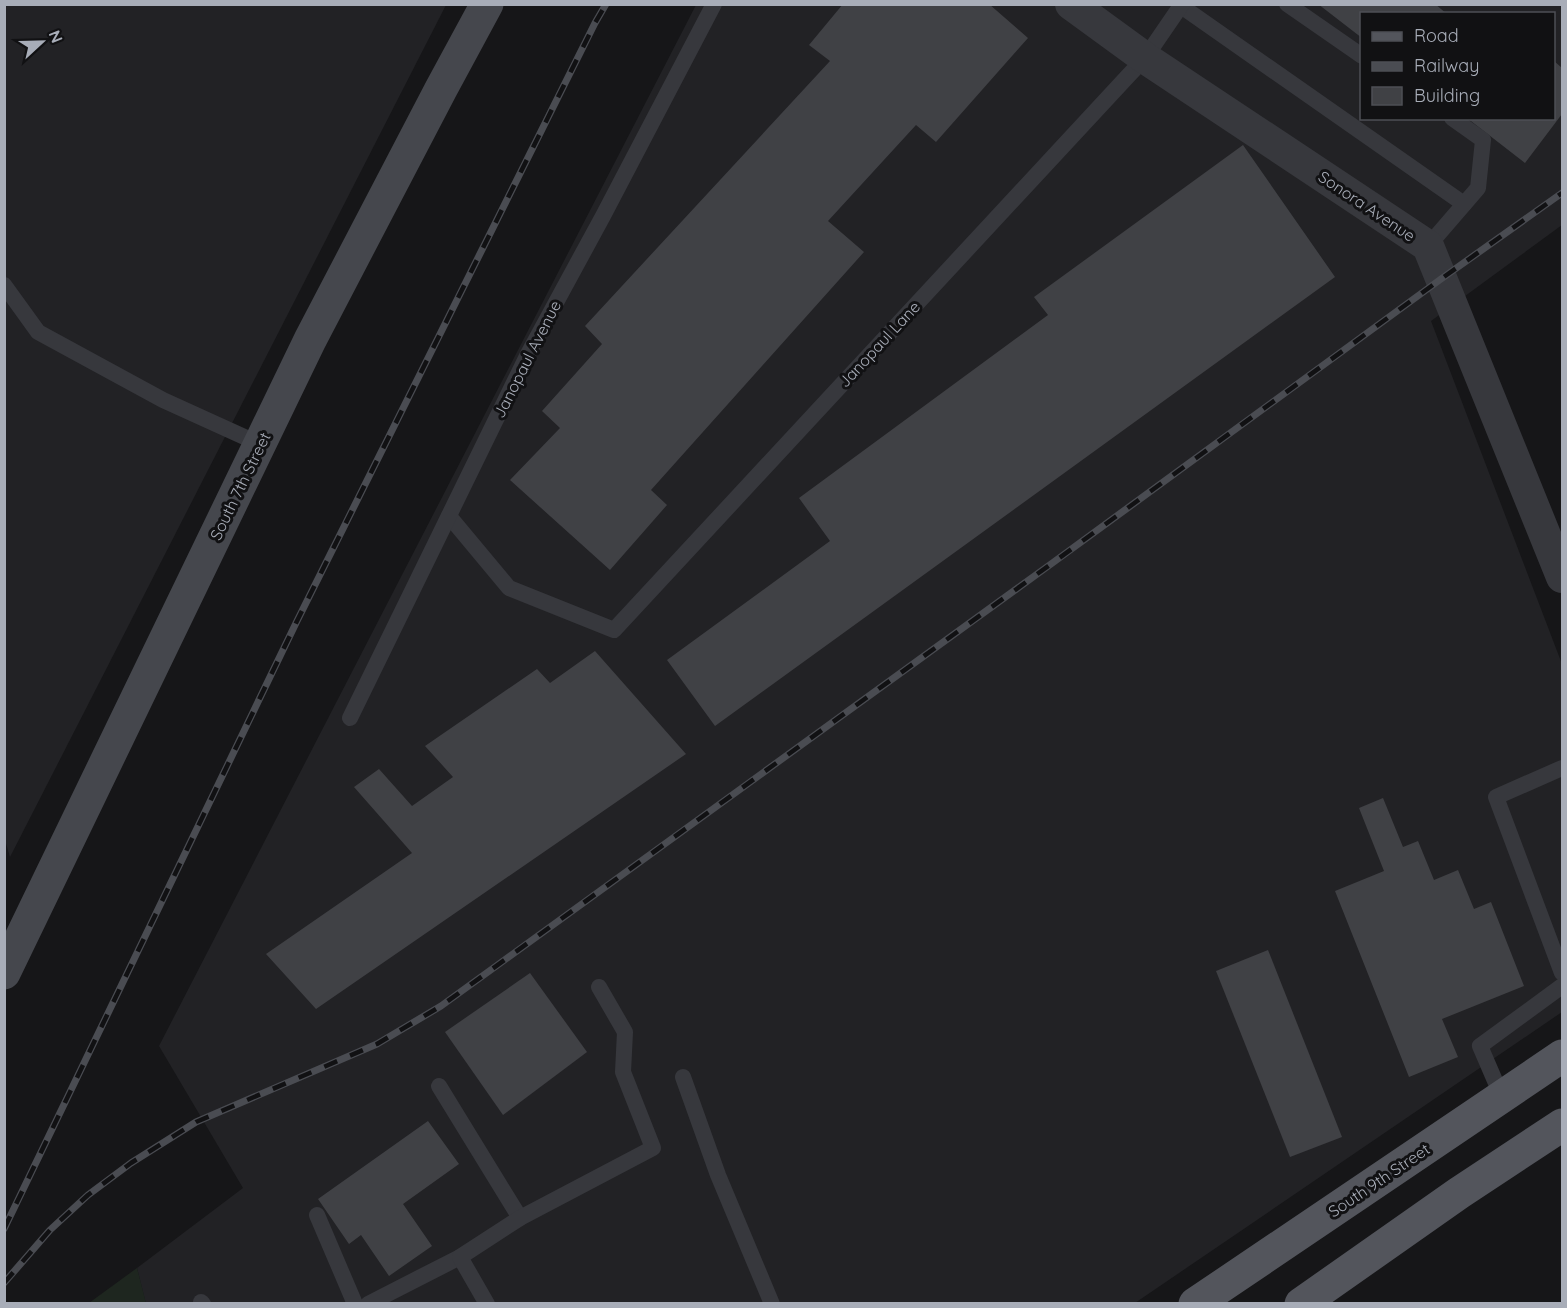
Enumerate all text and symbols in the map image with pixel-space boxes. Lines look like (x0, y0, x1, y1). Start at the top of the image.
north arrow (12, 12, 72, 72)
legend (1360, 12, 1555, 120)
text: Road (1414, 24, 1459, 47)
text: N (44, 27, 67, 46)
text: Railway (1414, 54, 1480, 77)
text: Building (1414, 84, 1480, 107)
street label: Sonora Avenue (1315, 166, 1419, 246)
street label: Janopaul Avenue (489, 297, 565, 421)
street label: Janopaul Lane (834, 297, 924, 391)
street label: South 7th Street (205, 429, 275, 543)
street label: South 9th Street (1324, 1139, 1434, 1221)

